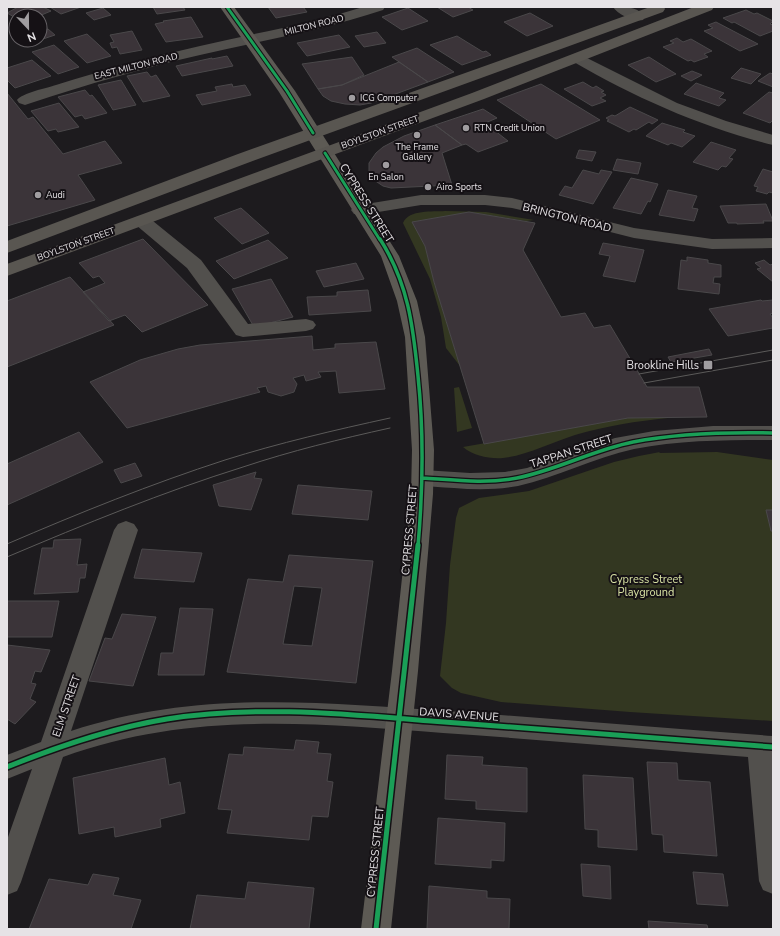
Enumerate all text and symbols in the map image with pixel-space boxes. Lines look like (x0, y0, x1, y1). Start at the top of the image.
north arrow (8, 8, 48, 48)
street label: MILTON ROAD (283, 12, 345, 38)
text: N (25, 28, 38, 45)
street label: EAST MILTON ROAD (93, 50, 179, 82)
place label: ICG Computer (360, 92, 418, 104)
marker: ICG Computer (347, 93, 357, 103)
street label: BOYLSTON STREET (340, 112, 421, 152)
place label: RTN Credit Union (474, 122, 545, 134)
marker: RTN Credit Union (461, 123, 471, 133)
marker: The Frame Gallery (412, 130, 422, 140)
place label: The Frame Gallery (396, 141, 439, 163)
marker: En Salon (381, 160, 391, 170)
street label: CYPRESS STREET (336, 161, 397, 246)
place label: En Salon (368, 171, 404, 183)
place label: Airo Sports (436, 181, 482, 193)
marker: Airo Sports (423, 182, 433, 192)
place label: Audi (46, 189, 65, 201)
marker: Audi (33, 190, 43, 200)
street label: BRINGTON ROAD (521, 199, 613, 236)
street label: BOYLSTON STREET (36, 224, 117, 264)
place label: Brookline Hills (627, 358, 699, 373)
marker: Brookline Hills (702, 359, 714, 371)
street label: TAPPAN STREET (528, 431, 615, 472)
street label: CYPRESS STREET (398, 484, 421, 576)
park label: Cypress Street Playground (610, 572, 682, 600)
street label: ELM STREET (49, 673, 84, 739)
street label: DAVIS AVENUE (419, 704, 499, 725)
street label: CYPRESS STREET (363, 806, 388, 898)

